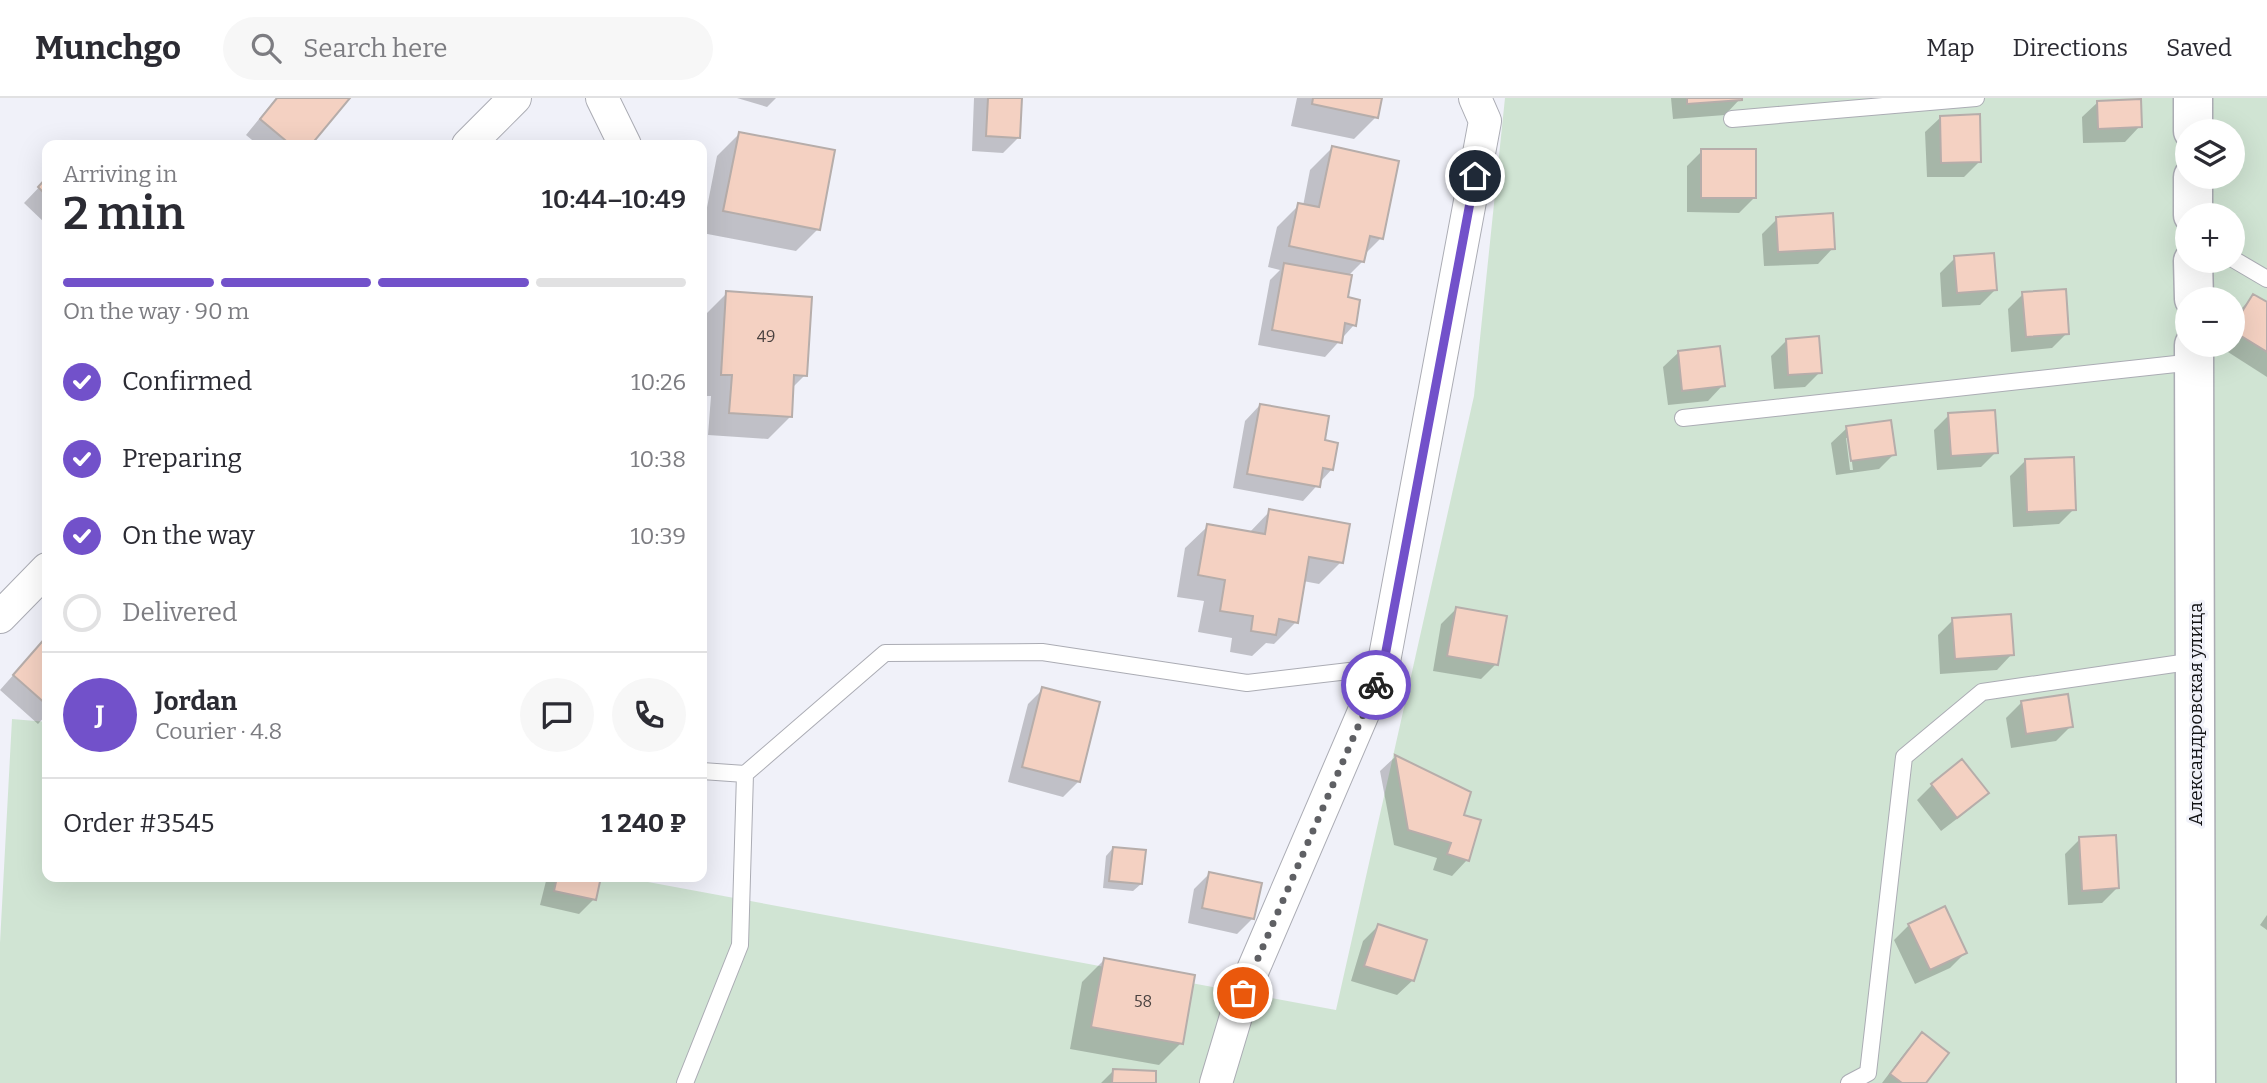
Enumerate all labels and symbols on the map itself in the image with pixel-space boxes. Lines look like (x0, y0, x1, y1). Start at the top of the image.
pin (1445, 146, 1505, 206)
house number: 49 (757, 327, 775, 346)
street label: Александровская улица (2184, 602, 2207, 826)
courier (1341, 650, 1411, 720)
pin (1213, 963, 1273, 1023)
house number: 58 (1134, 992, 1152, 1011)

